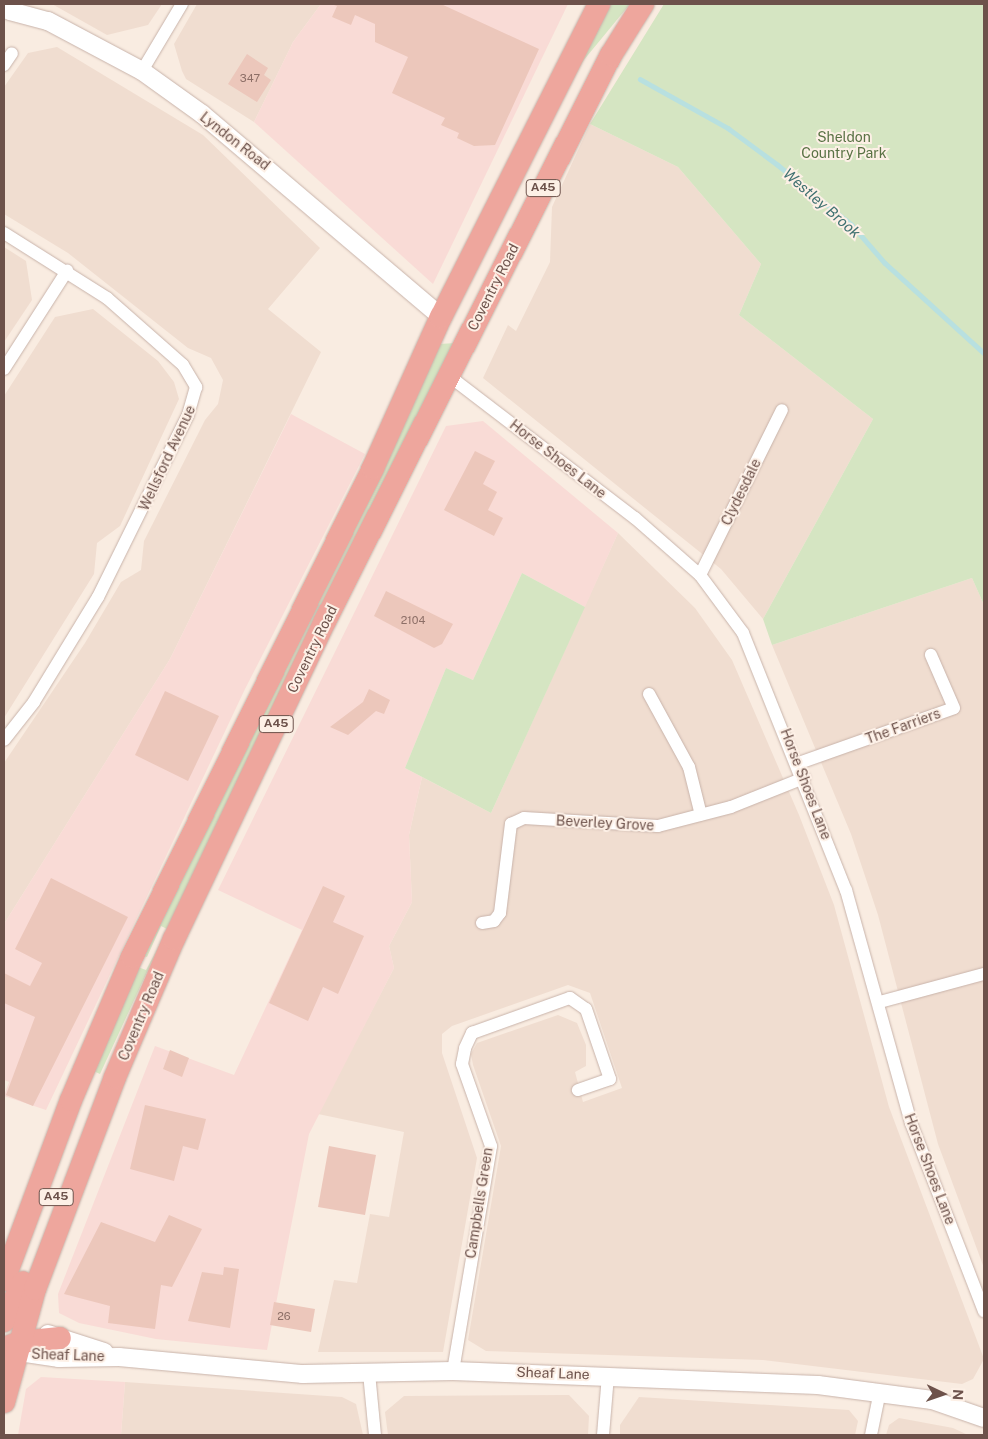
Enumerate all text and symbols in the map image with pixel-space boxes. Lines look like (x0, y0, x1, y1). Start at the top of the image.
house number: 347 (240, 71, 260, 85)
street label: Lyndon Road (197, 109, 273, 173)
park label: Sheldon Country Park (801, 129, 887, 162)
water label: Westley Brook (780, 164, 864, 242)
road number: A45 (526, 178, 560, 198)
street label: Coventry Road (464, 241, 522, 333)
street label: Wellsford Avenue (135, 403, 199, 513)
street label: Horse Shoes Lane (506, 416, 610, 502)
street label: Clydesdale (718, 456, 764, 528)
street label: Coventry Road (284, 603, 340, 695)
house number: 2104 (401, 613, 425, 627)
street label: The Farriers (863, 705, 943, 747)
road number: A45 (258, 714, 294, 734)
street label: Horse Shoes Lane (777, 726, 835, 842)
street label: Beverley Grove (555, 812, 655, 834)
street label: Coventry Road (115, 969, 167, 1063)
street label: Horse Shoes Lane (901, 1111, 959, 1227)
street label: Campbells Green (462, 1146, 496, 1260)
road number: A45 (38, 1188, 74, 1206)
house number: 26 (277, 1309, 291, 1323)
street label: Sheaf Lane (31, 1345, 105, 1365)
street label: Sheaf Lane (516, 1363, 590, 1383)
north arrow (918, 1369, 968, 1419)
text: N (950, 1389, 966, 1401)

